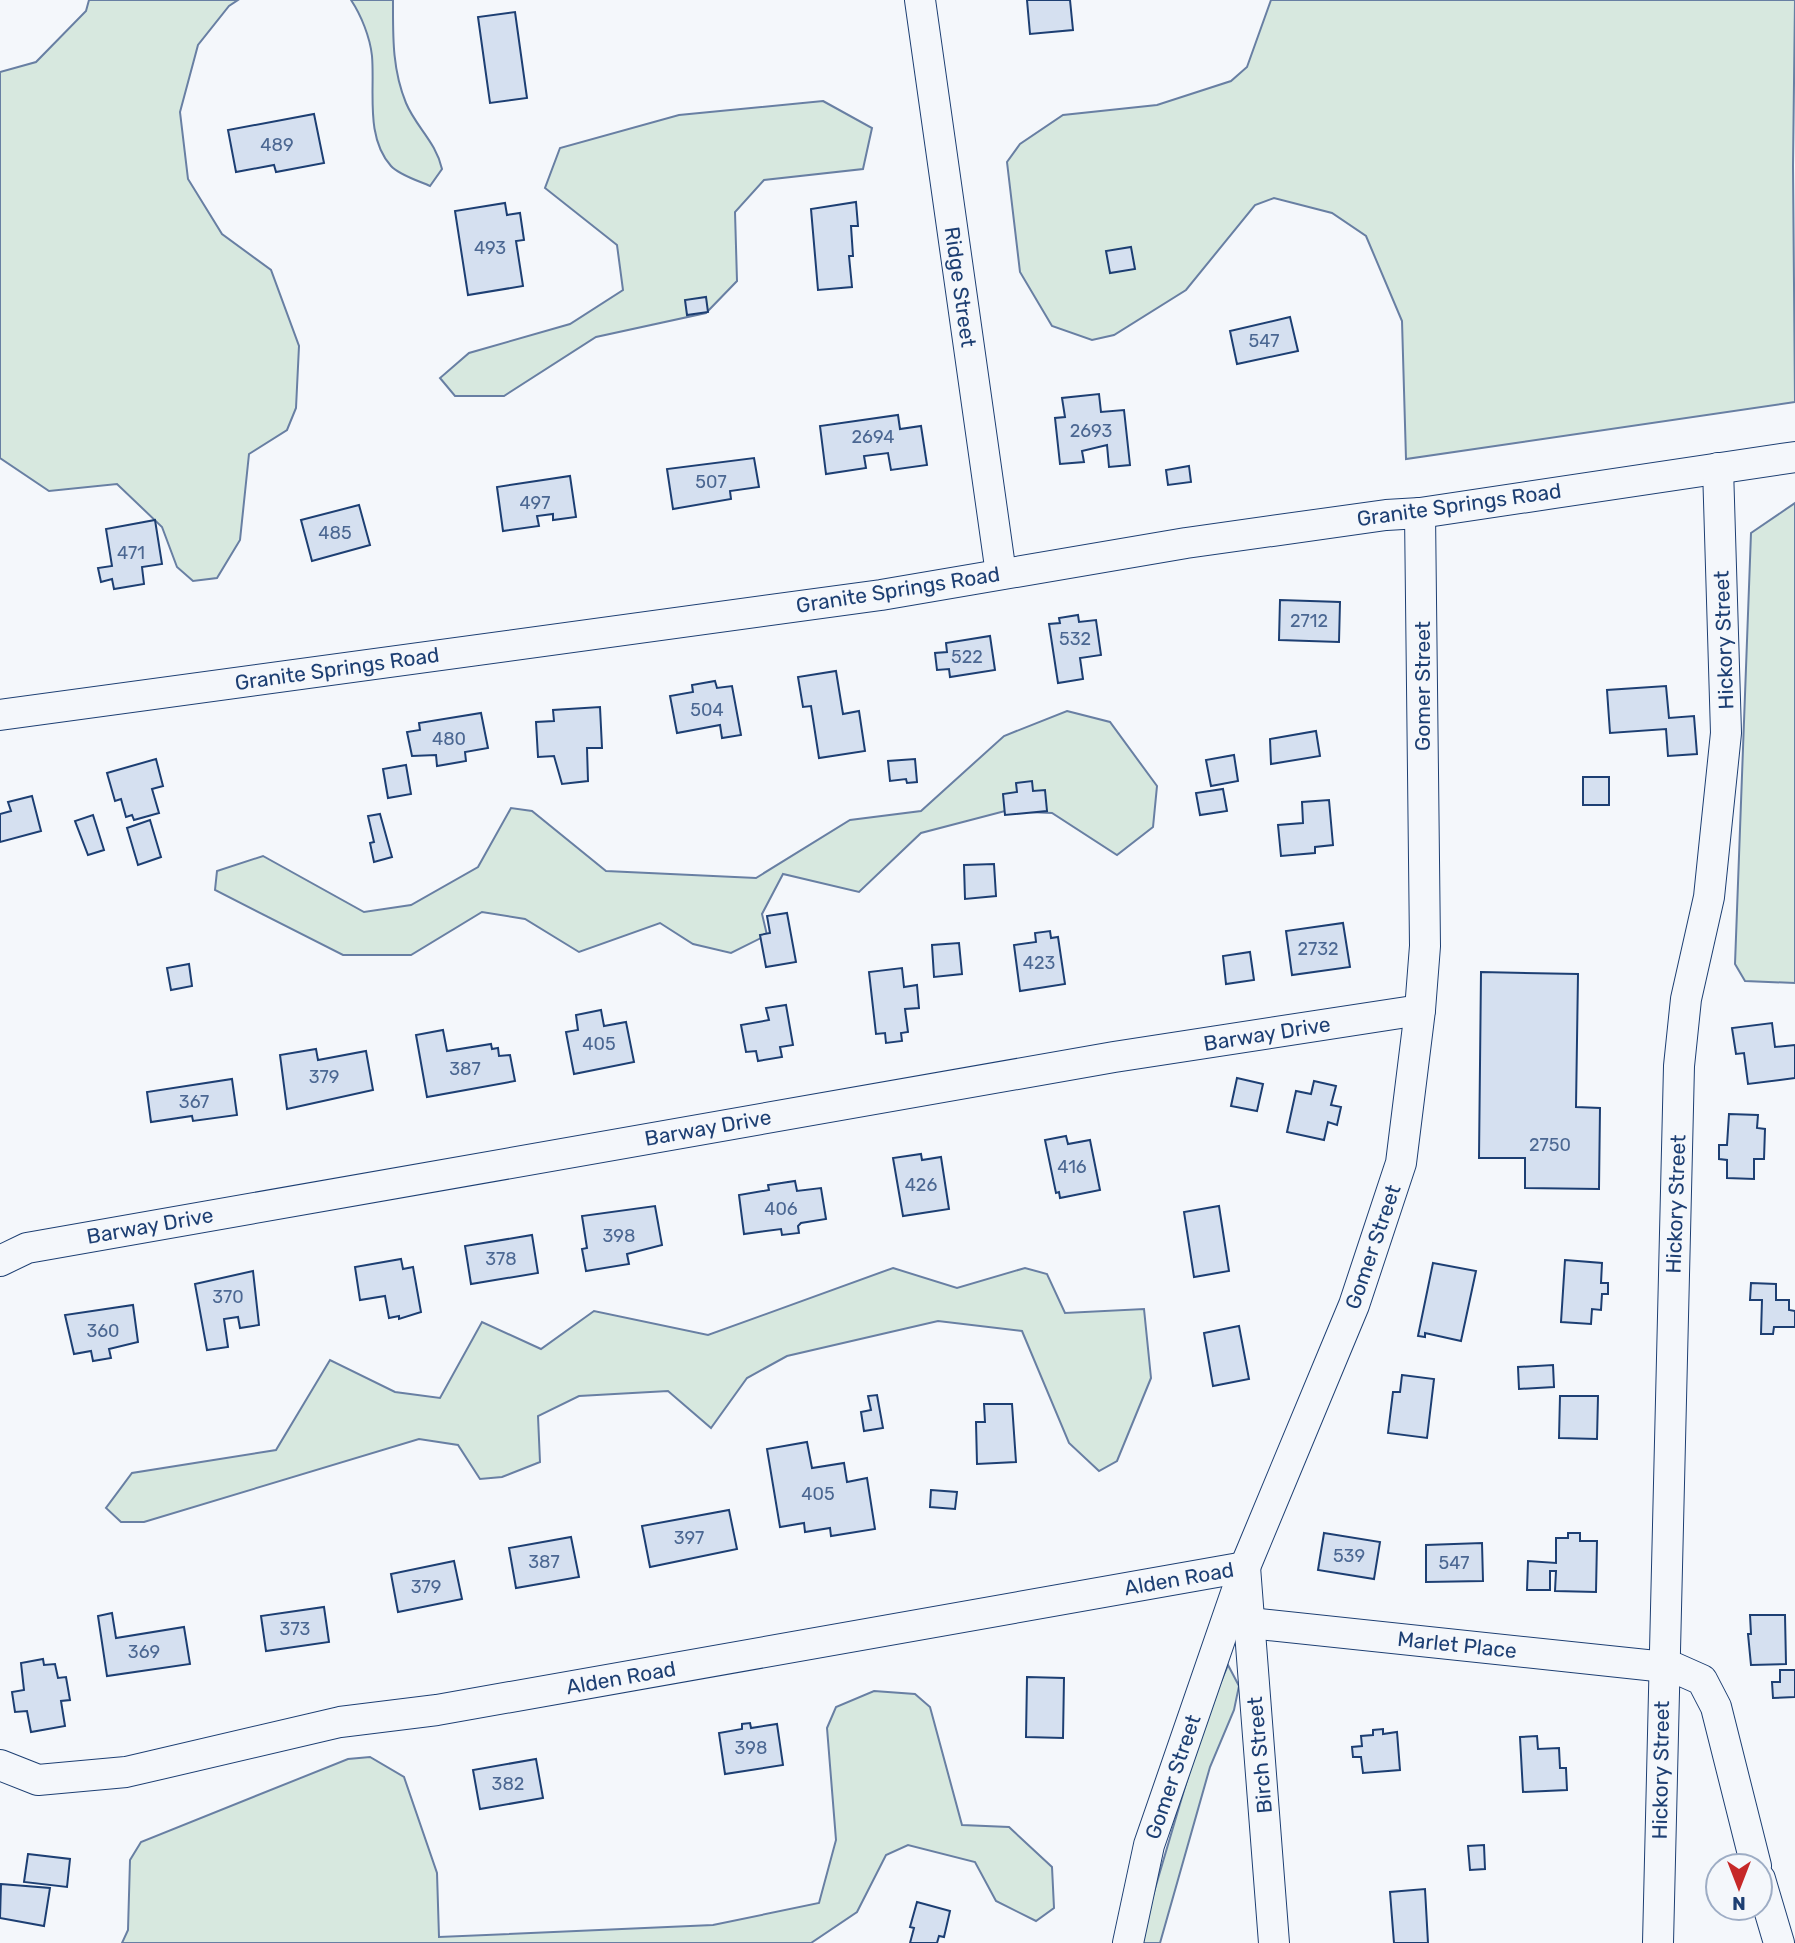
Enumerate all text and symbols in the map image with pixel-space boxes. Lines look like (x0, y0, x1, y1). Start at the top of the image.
house number: 489 (260, 134, 294, 156)
street label: Ridge Street (940, 225, 981, 349)
house number: 493 (474, 237, 506, 259)
house number: 547 (1249, 330, 1279, 352)
house number: 2693 (1070, 420, 1112, 442)
house number: 2694 (851, 426, 895, 448)
house number: 507 (695, 471, 727, 493)
street label: Granite Springs Road (1355, 478, 1563, 531)
house number: 497 (520, 492, 550, 514)
house number: 485 (318, 522, 352, 544)
house number: 471 (117, 542, 145, 564)
street label: Granite Springs Road (794, 561, 1002, 618)
street label: Hickory Street (1709, 570, 1738, 710)
house number: 2712 (1290, 610, 1328, 632)
street label: Gomer Street (1410, 621, 1435, 751)
house number: 532 (1059, 628, 1091, 650)
street label: Granite Springs Road (233, 642, 441, 695)
house number: 522 (951, 646, 983, 668)
house number: 504 (690, 699, 724, 721)
house number: 480 (432, 728, 466, 750)
house number: 2732 (1297, 938, 1339, 960)
house number: 423 (1023, 952, 1055, 974)
street label: Barway Drive (1202, 1011, 1332, 1056)
house number: 405 (582, 1033, 616, 1055)
house number: 387 (449, 1058, 481, 1080)
house number: 379 (309, 1066, 339, 1088)
house number: 367 (179, 1091, 209, 1113)
street label: Barway Drive (643, 1104, 773, 1151)
house number: 2750 (1529, 1134, 1571, 1156)
street label: Hickory Street (1661, 1134, 1690, 1274)
house number: 416 (1057, 1156, 1087, 1178)
house number: 426 (905, 1174, 937, 1196)
street label: Gomer Street (1340, 1181, 1406, 1312)
house number: 406 (764, 1198, 798, 1220)
street label: Barway Drive (85, 1202, 215, 1249)
house number: 398 (603, 1225, 635, 1247)
house number: 378 (485, 1248, 517, 1270)
house number: 370 (212, 1286, 244, 1308)
house number: 360 (86, 1320, 120, 1342)
house number: 405 (801, 1483, 835, 1505)
house number: 397 (674, 1527, 704, 1549)
house number: 539 (1333, 1545, 1365, 1567)
house number: 387 (528, 1551, 560, 1573)
house number: 547 (1439, 1552, 1469, 1574)
street label: Alden Road (1122, 1557, 1236, 1600)
house number: 379 (411, 1576, 441, 1598)
house number: 373 (280, 1618, 310, 1640)
street label: Marlet Place (1396, 1626, 1518, 1663)
house number: 369 (128, 1641, 160, 1663)
street label: Alden Road (564, 1656, 678, 1699)
street label: Birch Street (1242, 1696, 1277, 1814)
street label: Hickory Street (1647, 1700, 1674, 1840)
street label: Gomer Street (1140, 1711, 1206, 1842)
house number: 398 (735, 1737, 767, 1759)
house number: 382 (492, 1773, 524, 1795)
north arrow (1704, 1852, 1774, 1922)
text: N (1732, 1892, 1746, 1915)

